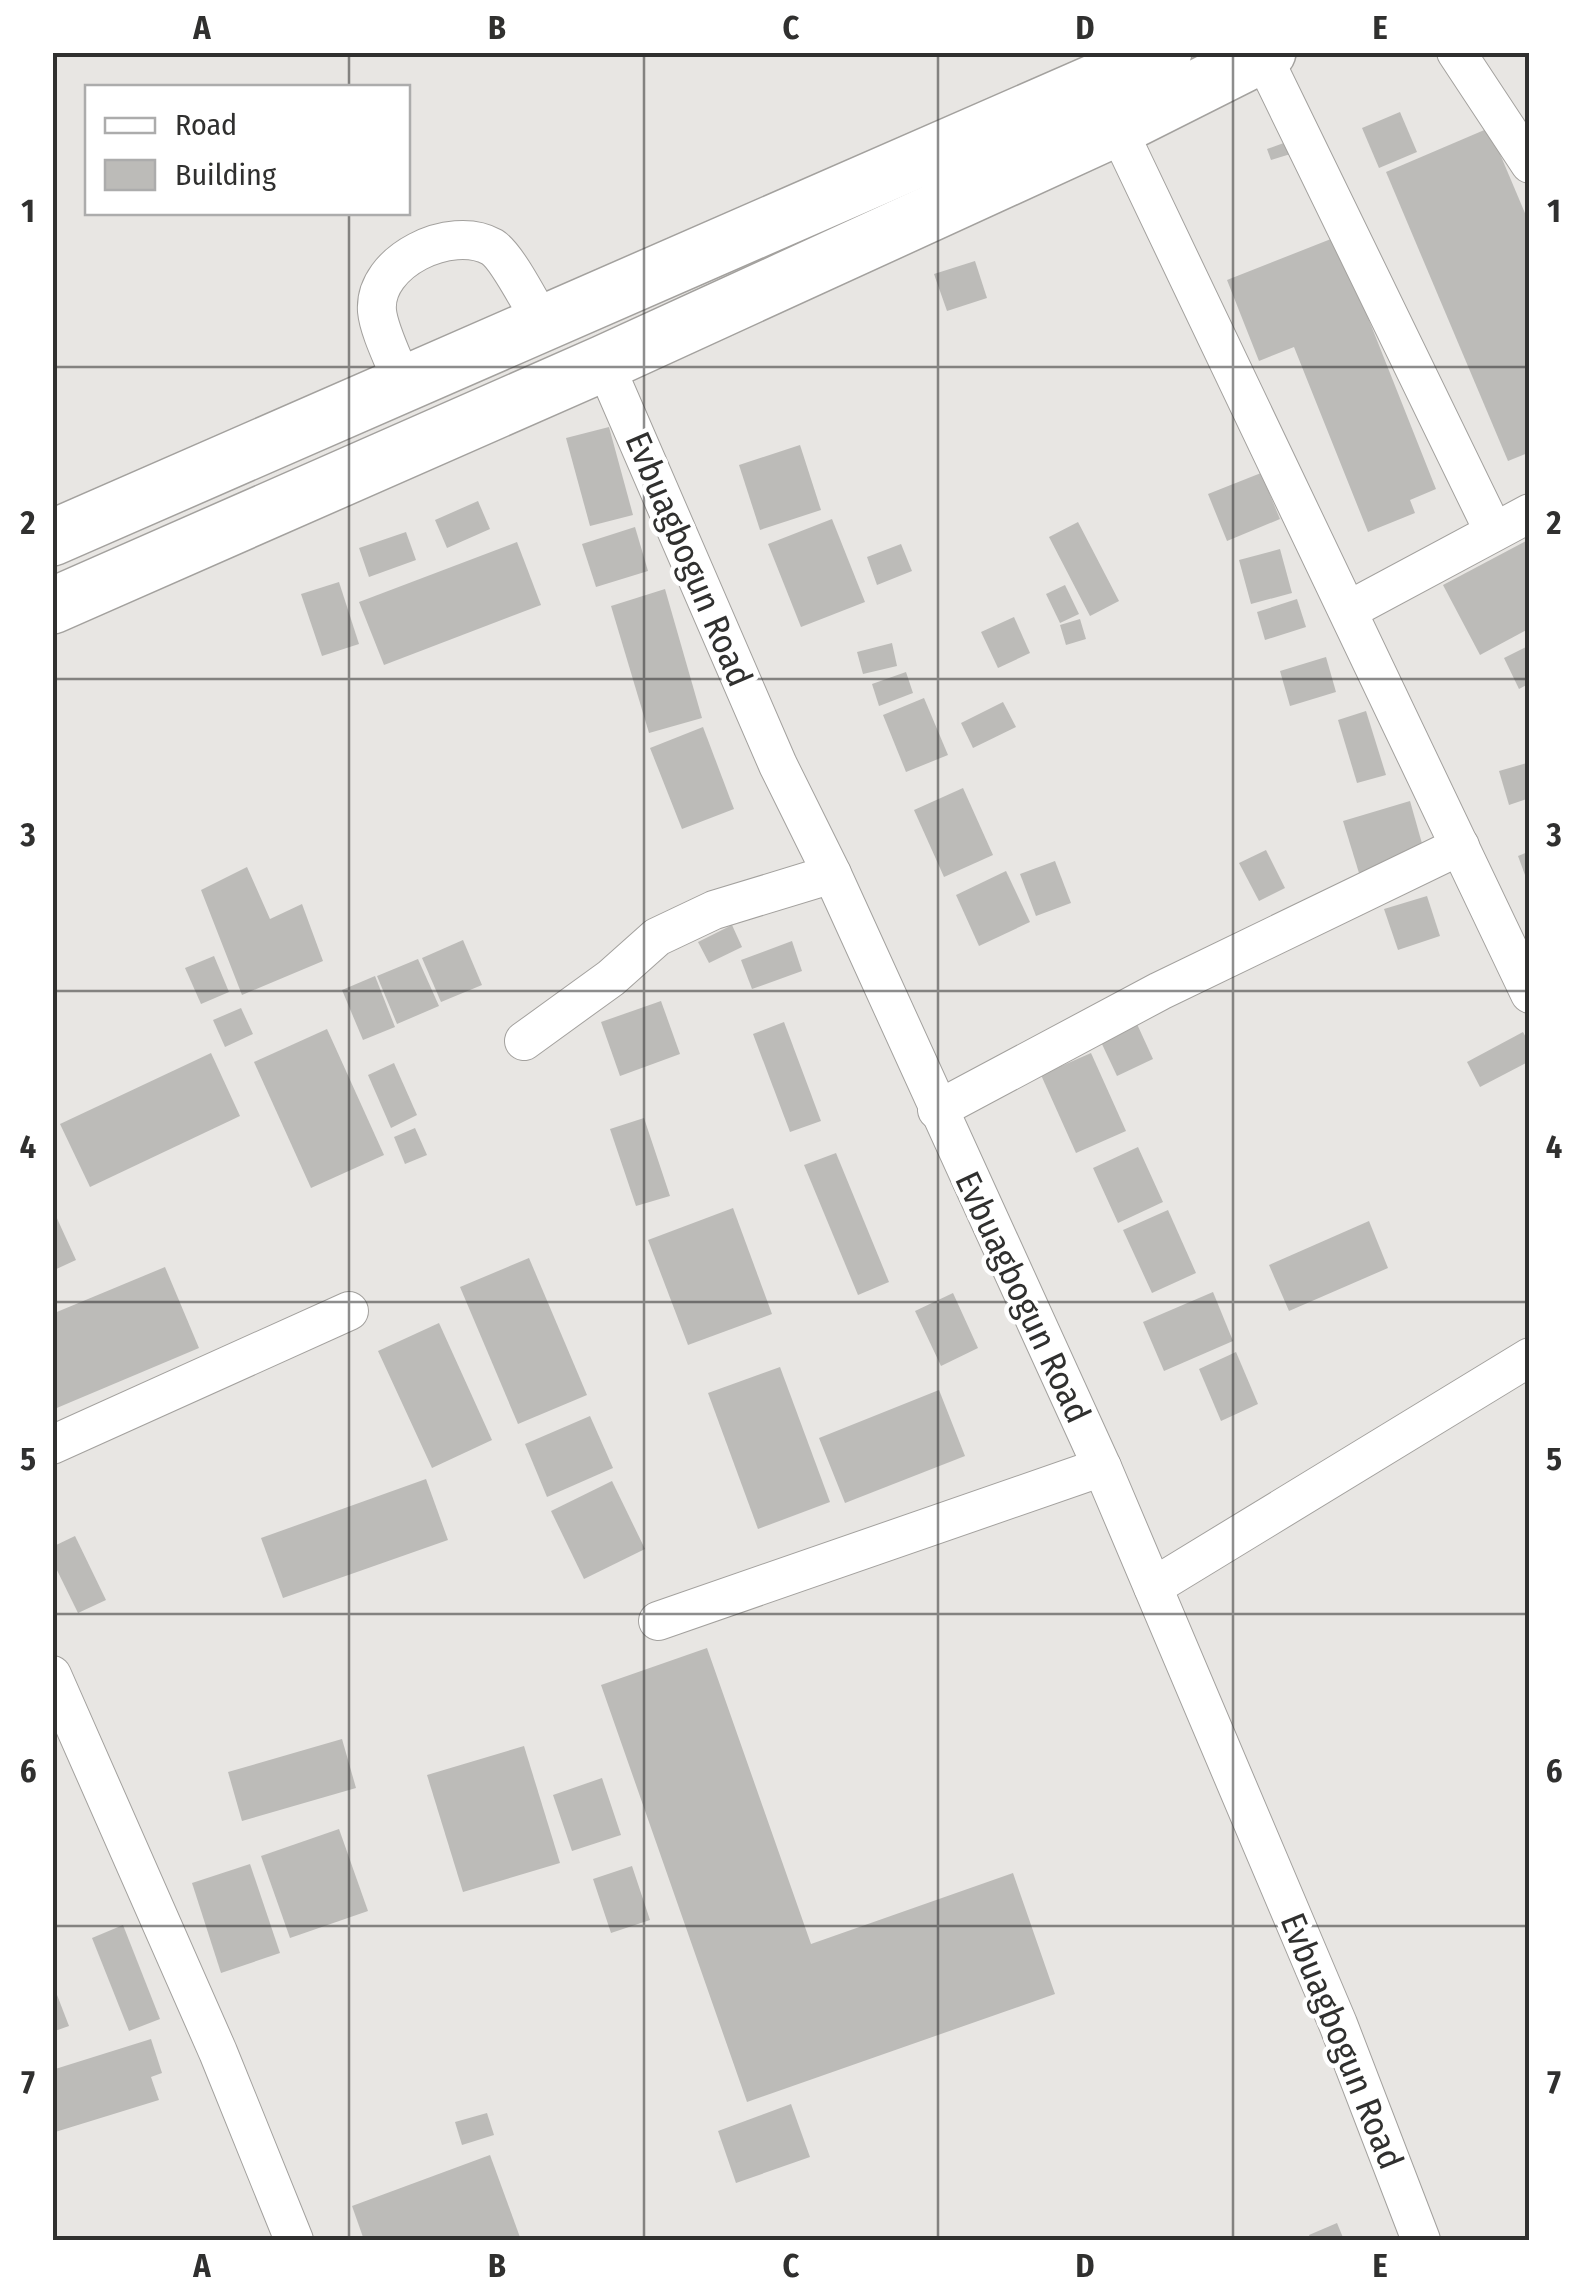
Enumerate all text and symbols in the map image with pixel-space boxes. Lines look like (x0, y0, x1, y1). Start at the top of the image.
text: A (192, 9, 211, 47)
text: B (488, 9, 506, 47)
text: C (783, 9, 800, 47)
text: D (1075, 9, 1095, 47)
text: E (1372, 9, 1388, 47)
legend (85, 85, 410, 215)
text: Road (175, 107, 237, 143)
text: Building (175, 157, 277, 193)
text: 1 (21, 192, 35, 230)
text: 1 (1547, 192, 1561, 230)
street label: Evbuagbogun Road (617, 426, 761, 692)
text: 2 (20, 504, 36, 542)
text: 2 (1546, 504, 1562, 542)
text: 3 (19, 816, 36, 854)
text: 3 (1545, 816, 1562, 854)
text: 4 (20, 1128, 36, 1166)
text: 4 (1546, 1128, 1562, 1166)
street label: Evbuagbogun Road (946, 1165, 1100, 1429)
text: 5 (20, 1440, 36, 1478)
text: 5 (1546, 1440, 1562, 1478)
text: 6 (20, 1752, 36, 1790)
text: 6 (1546, 1752, 1562, 1790)
street label: Evbuagbogun Road (1272, 1907, 1412, 2175)
text: 7 (21, 2063, 35, 2101)
text: 7 (1547, 2063, 1561, 2101)
text: A (192, 2247, 211, 2285)
text: B (488, 2247, 506, 2285)
text: C (783, 2247, 800, 2285)
text: D (1075, 2247, 1095, 2285)
text: E (1372, 2247, 1388, 2285)

